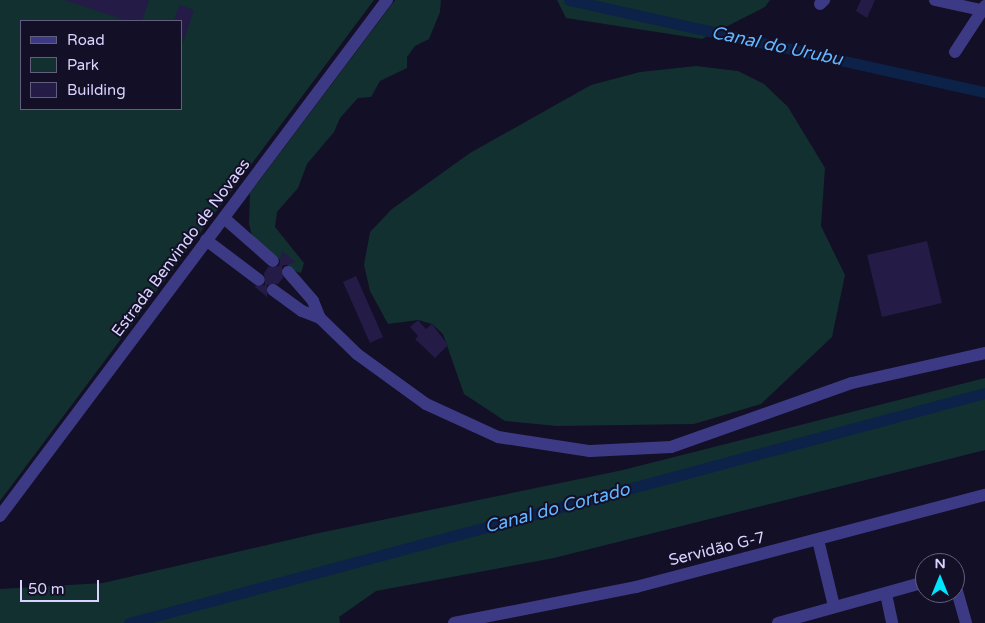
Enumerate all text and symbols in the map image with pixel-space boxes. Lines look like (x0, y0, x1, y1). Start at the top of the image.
legend (20, 20, 182, 110)
water label: Canal do Urubu (710, 22, 844, 70)
text: Road (67, 31, 105, 49)
text: Park (67, 56, 99, 74)
text: Building (67, 81, 126, 99)
street label: Estrada Benvindo de Novaes (108, 155, 254, 341)
water label: Canal do Cortado (482, 478, 632, 538)
street label: Servidão G-7 (667, 528, 767, 570)
north arrow (915, 553, 965, 603)
text: N (934, 555, 946, 572)
scale bar (22, 570, 101, 602)
text: 50 m (28, 580, 65, 598)

